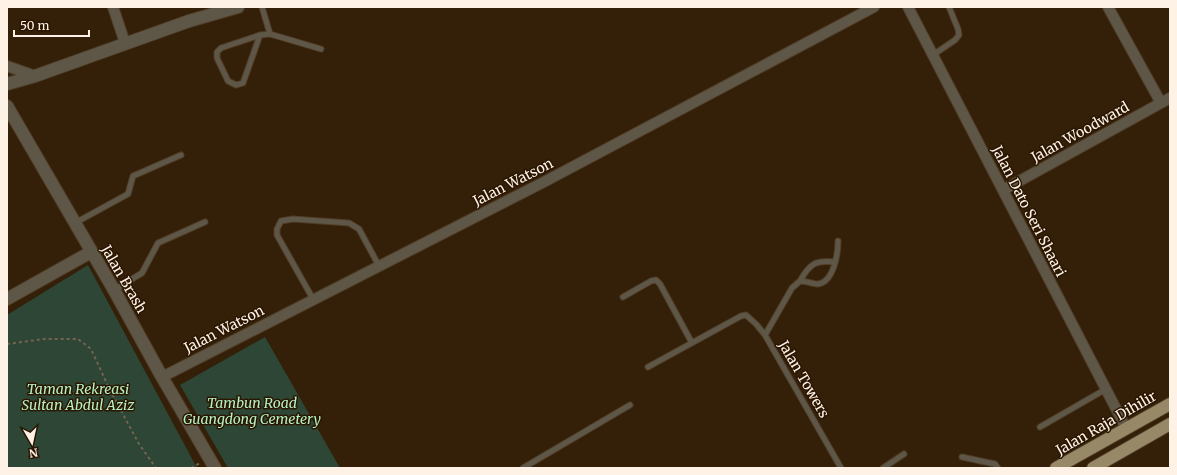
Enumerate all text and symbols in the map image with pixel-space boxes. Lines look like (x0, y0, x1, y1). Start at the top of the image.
scale bar (14, 12, 89, 38)
text: 50 m (20, 18, 49, 33)
street label: Jalan Woodward (1027, 97, 1133, 167)
street label: Jalan Dato Seri Shaari (988, 141, 1070, 280)
street label: Jalan Watson (469, 154, 556, 210)
street label: Jalan Brash (97, 241, 151, 316)
street label: Jalan Watson (180, 301, 267, 357)
street label: Jalan Towers (774, 336, 833, 421)
park label: Taman Rekreasi Sultan Abdul Aziz (22, 380, 135, 414)
street label: Jalan Raja Dihilir (1052, 387, 1159, 460)
park label: Tambun Road Guangdong Cemetery (183, 394, 321, 428)
north arrow (12, 423, 52, 463)
text: N (28, 445, 39, 461)

